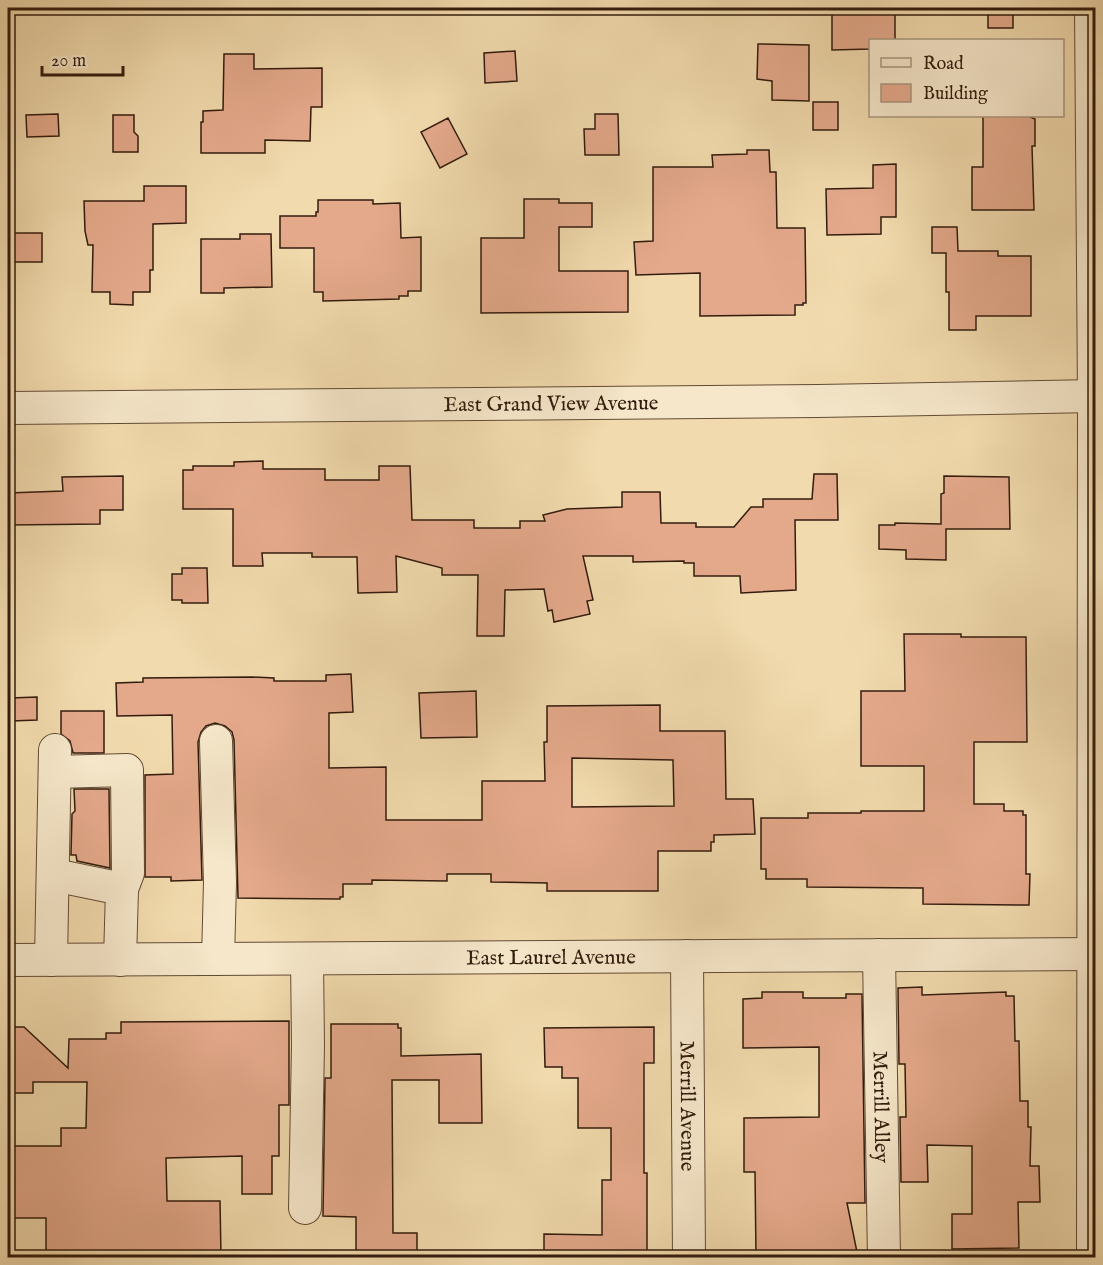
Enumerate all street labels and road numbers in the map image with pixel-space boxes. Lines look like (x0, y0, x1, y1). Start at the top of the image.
street label: East Grand View Avenue (443, 390, 659, 419)
street label: East Laurel Avenue (466, 945, 636, 972)
street label: Merrill Avenue (673, 1041, 700, 1172)
street label: Merrill Alley (866, 1051, 894, 1164)

